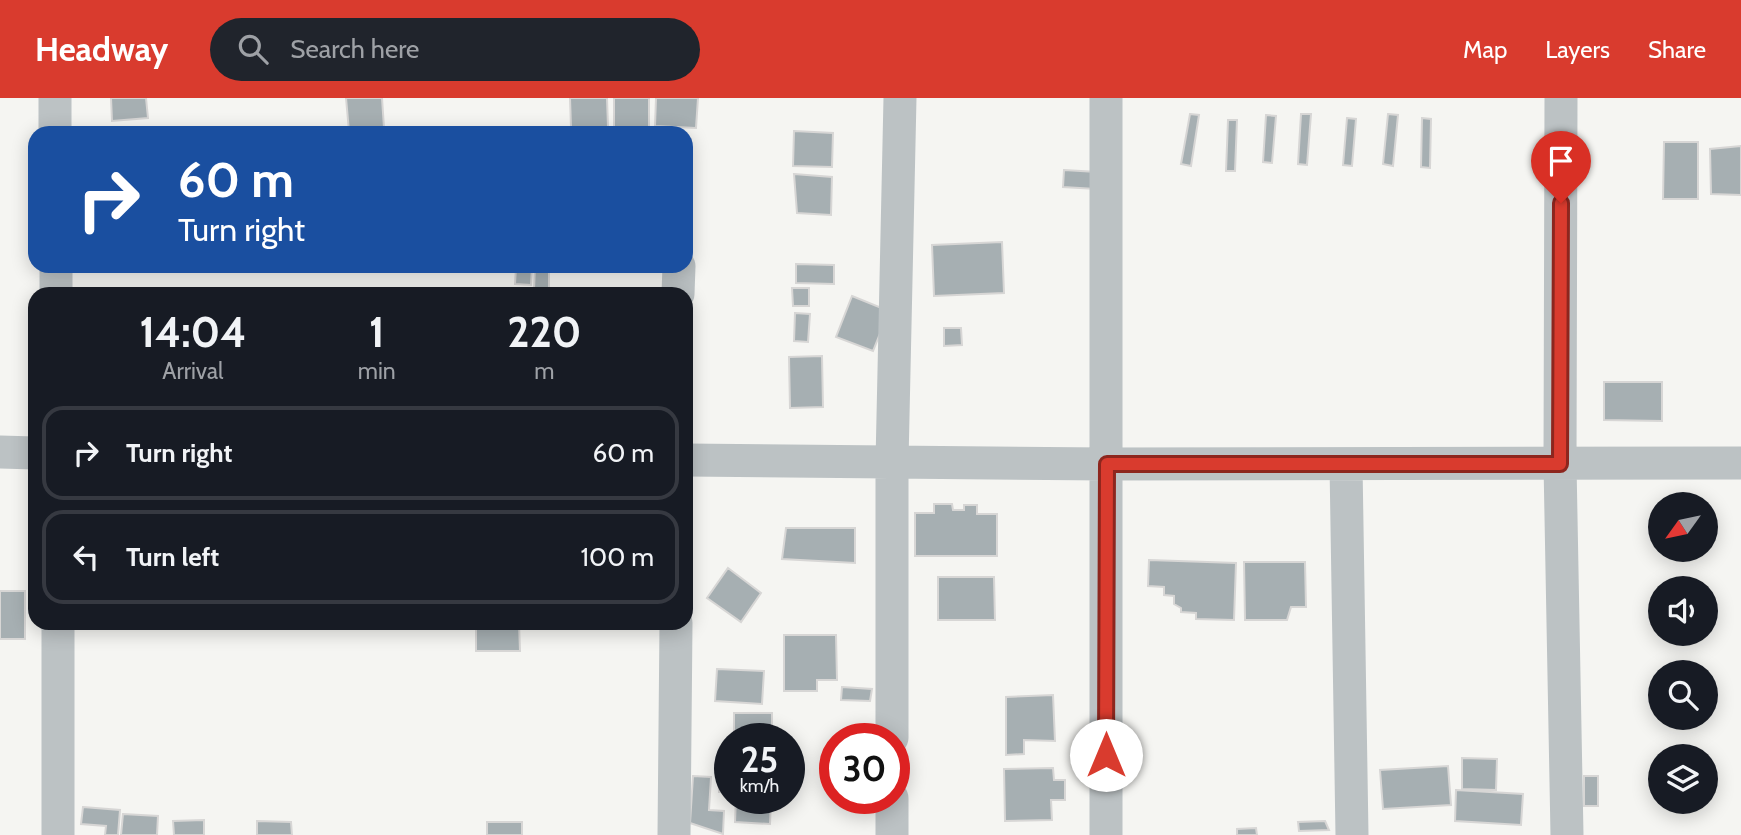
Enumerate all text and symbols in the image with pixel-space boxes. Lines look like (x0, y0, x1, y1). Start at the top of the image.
search box (210, 18, 700, 81)
text: Headway (35, 29, 168, 69)
icon: search (234, 30, 272, 68)
text: Search here (290, 33, 419, 65)
text: Map (1463, 35, 1507, 64)
text: Layers (1545, 35, 1610, 64)
text: Share (1648, 35, 1706, 64)
pin (1531, 131, 1591, 203)
icon: arrive (1542, 142, 1580, 180)
text: 60 m (178, 150, 294, 209)
icon: right (63, 154, 154, 245)
text: Turn right (178, 210, 305, 249)
text: 14:04 (140, 306, 246, 358)
text: 1 (369, 306, 385, 358)
text: 220 (507, 306, 581, 358)
text: Arrival (162, 357, 224, 385)
text: min (358, 357, 396, 385)
text: m (534, 357, 554, 385)
icon: right (67, 434, 105, 472)
text: Turn right (126, 437, 232, 469)
text: 60 m (592, 437, 654, 469)
north arrow (1648, 492, 1718, 562)
map controls (1648, 492, 1718, 814)
icon: left (67, 538, 105, 576)
text: Turn left (126, 541, 219, 573)
text: 100 m (581, 541, 654, 573)
button: sound (1648, 576, 1718, 646)
button: search (1648, 660, 1718, 730)
position arrow (1069, 718, 1143, 792)
speed limit sign: 30 (819, 723, 910, 814)
text: 25 (741, 738, 778, 781)
button: layers (1648, 744, 1718, 814)
text: km/h (740, 775, 779, 797)

